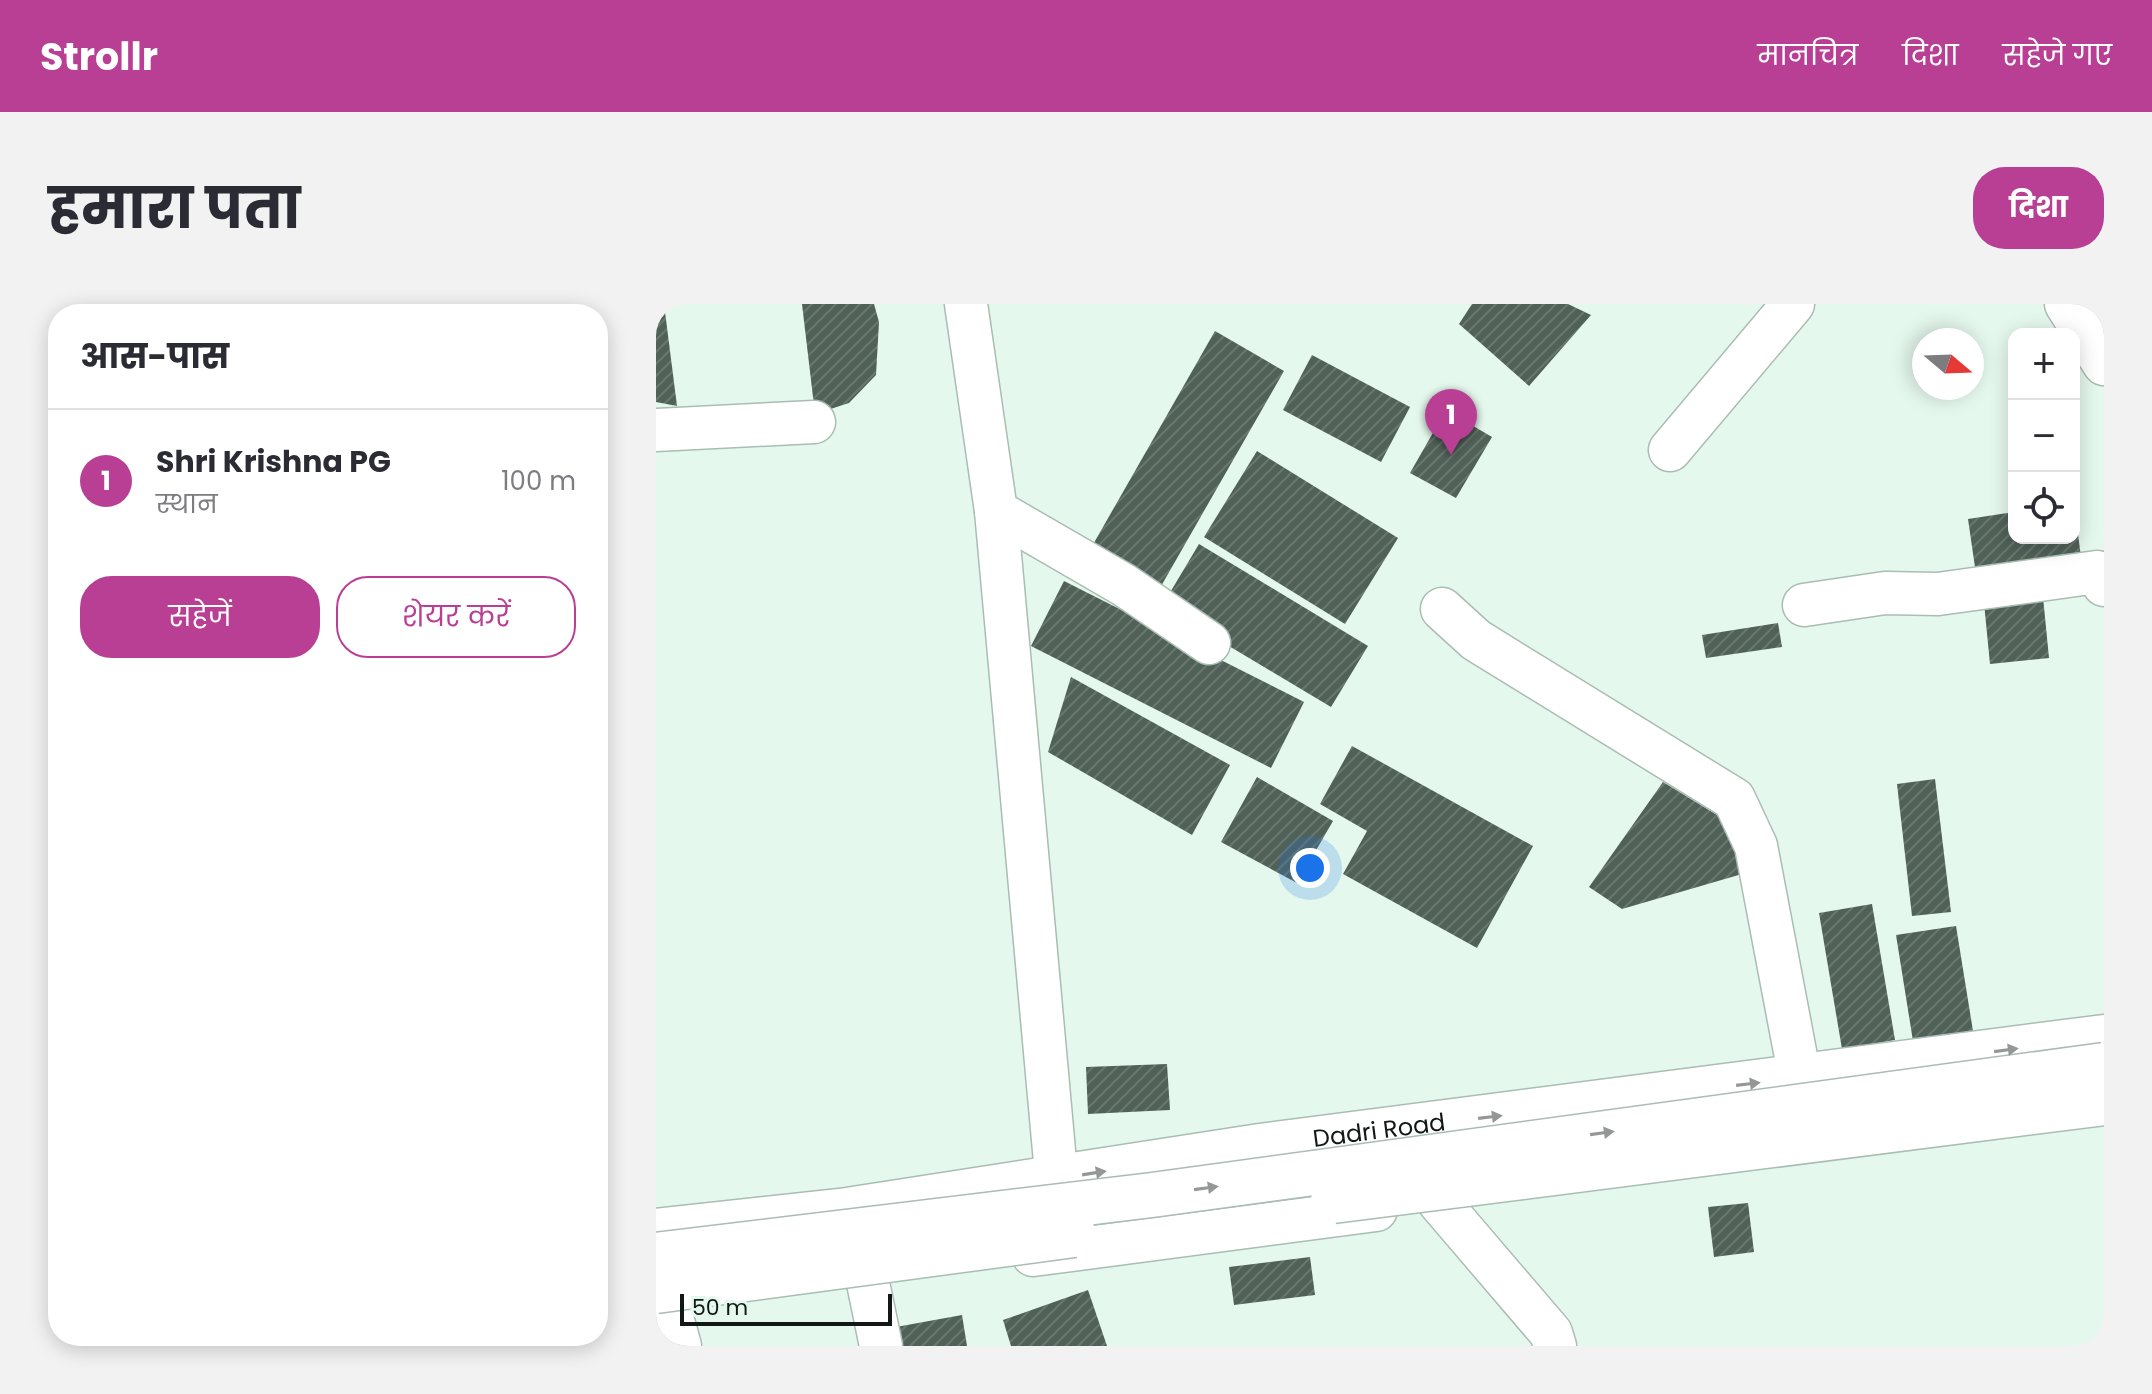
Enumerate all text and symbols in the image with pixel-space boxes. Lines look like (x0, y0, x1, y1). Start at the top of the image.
text: Strollr (40, 30, 158, 83)
text: मानचित्र (1758, 36, 1858, 75)
text: दिशा (1902, 36, 1959, 75)
text: सहेजे गए (2003, 36, 2112, 75)
button: दिशा (1973, 167, 2104, 249)
text: हमारा पता (48, 169, 301, 248)
north arrow (1912, 328, 1984, 400)
map controls (2008, 328, 2080, 544)
button: + (2008, 328, 2080, 400)
text: आस-पास (80, 332, 229, 380)
pin: 1 (1425, 389, 1477, 455)
button: − (2008, 400, 2080, 472)
text: Shri Krishna PG (156, 440, 391, 483)
text: 1 (101, 463, 111, 499)
text: 100 m (501, 463, 576, 499)
button: locate (2008, 472, 2080, 544)
text: स्थान (156, 486, 217, 522)
button: सहेजें (80, 576, 320, 658)
button: शेयर करें (336, 576, 576, 658)
your location (1290, 848, 1330, 888)
one-way arrow (1994, 1043, 2019, 1056)
one-way arrow (1736, 1078, 1761, 1091)
street label: Dadri Road (1311, 1105, 1447, 1155)
one-way arrow (1478, 1110, 1503, 1123)
one-way arrow (1590, 1126, 1615, 1139)
one-way arrow (1082, 1166, 1107, 1178)
one-way arrow (1194, 1181, 1219, 1194)
scale bar (680, 1290, 892, 1326)
text: 50 m (692, 1292, 748, 1323)

